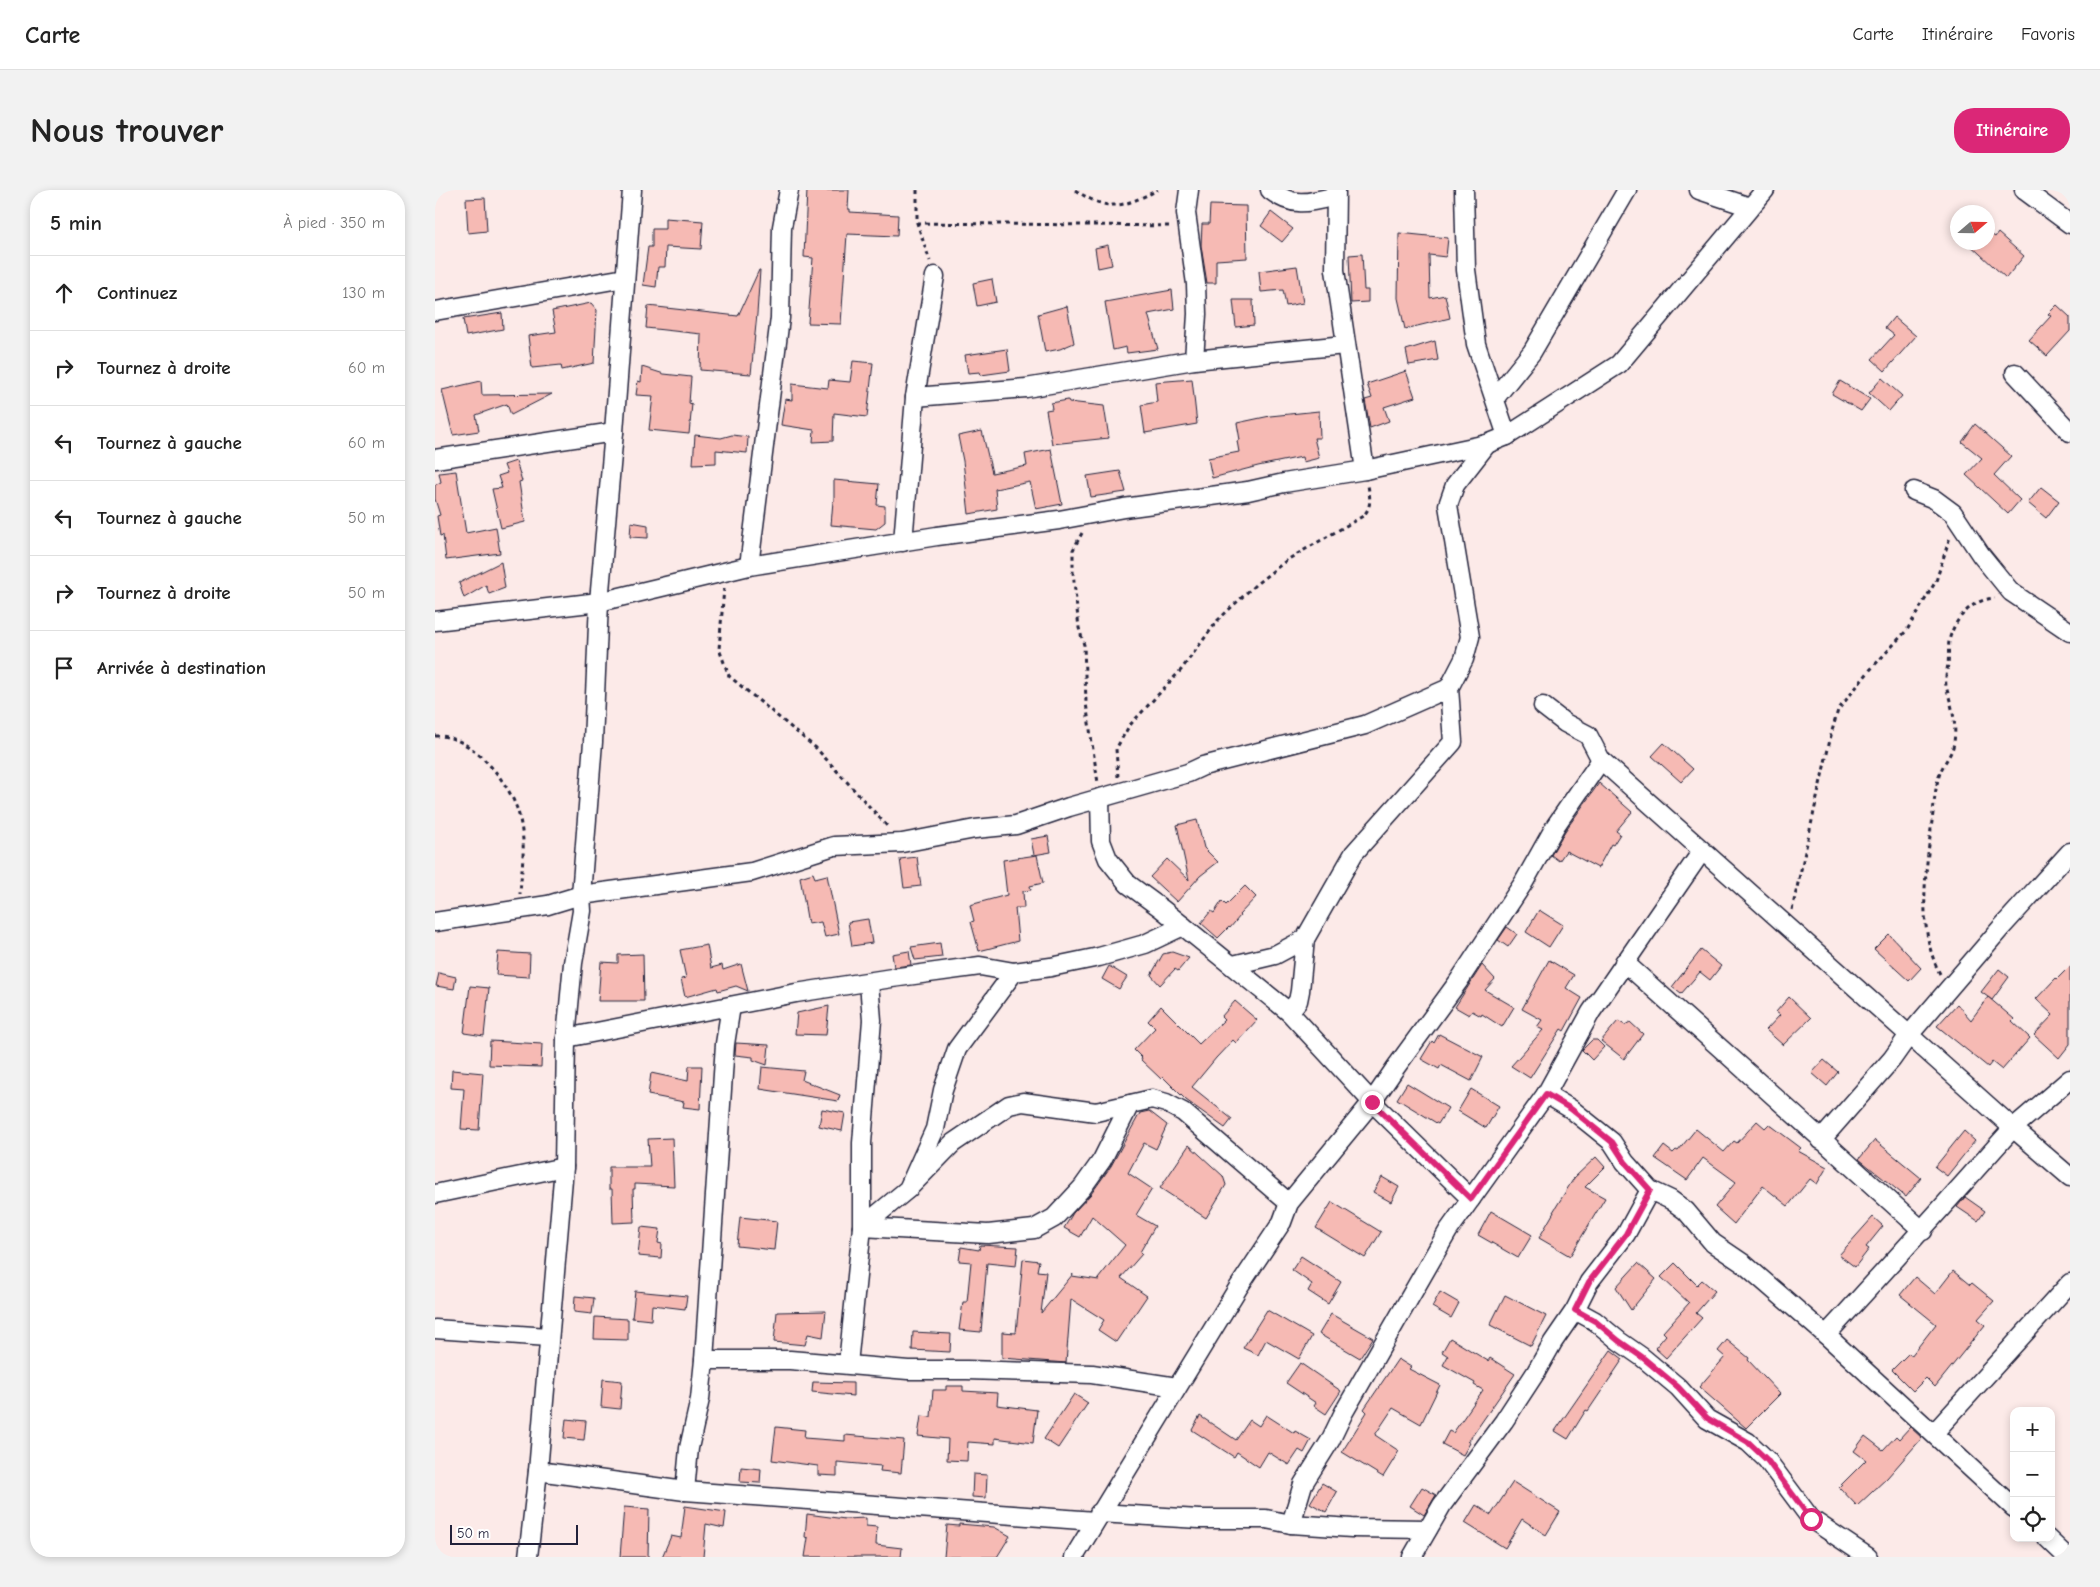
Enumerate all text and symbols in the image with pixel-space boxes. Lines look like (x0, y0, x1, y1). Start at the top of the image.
text: Carte (25, 21, 80, 49)
text: Carte (1853, 24, 1894, 45)
text: Itinéraire (1922, 24, 1993, 45)
text: Favoris (2021, 24, 2075, 45)
button: Itinéraire (1954, 108, 2070, 153)
text: Nous trouver (30, 110, 223, 151)
north arrow (1950, 205, 1995, 250)
text: 5 min (50, 211, 102, 235)
text: À pied · 350 m (283, 214, 385, 232)
icon: ahead (50, 279, 78, 307)
text: Continuez (97, 282, 177, 304)
text: 130 m (342, 284, 385, 302)
icon: right (50, 354, 78, 382)
text: Tournez à droite (97, 357, 231, 379)
text: 60 m (348, 359, 385, 377)
icon: left (50, 429, 78, 457)
text: Tournez à gauche (97, 432, 242, 454)
text: 60 m (348, 434, 385, 452)
icon: left (50, 504, 78, 532)
text: Tournez à gauche (97, 507, 242, 529)
text: 50 m (348, 509, 385, 527)
icon: right (50, 579, 78, 607)
text: Tournez à droite (97, 582, 231, 604)
text: 50 m (348, 584, 385, 602)
icon: arrive (50, 654, 78, 682)
text: Arrivée à destination (97, 657, 266, 679)
route end (1361, 1091, 1384, 1114)
map controls (2010, 1407, 2055, 1542)
button: + (2010, 1407, 2055, 1452)
button: − (2010, 1452, 2055, 1497)
button: locate (2010, 1497, 2055, 1542)
route start (1800, 1508, 1823, 1531)
scale bar (450, 1522, 577, 1545)
text: 50 m (457, 1525, 489, 1542)

